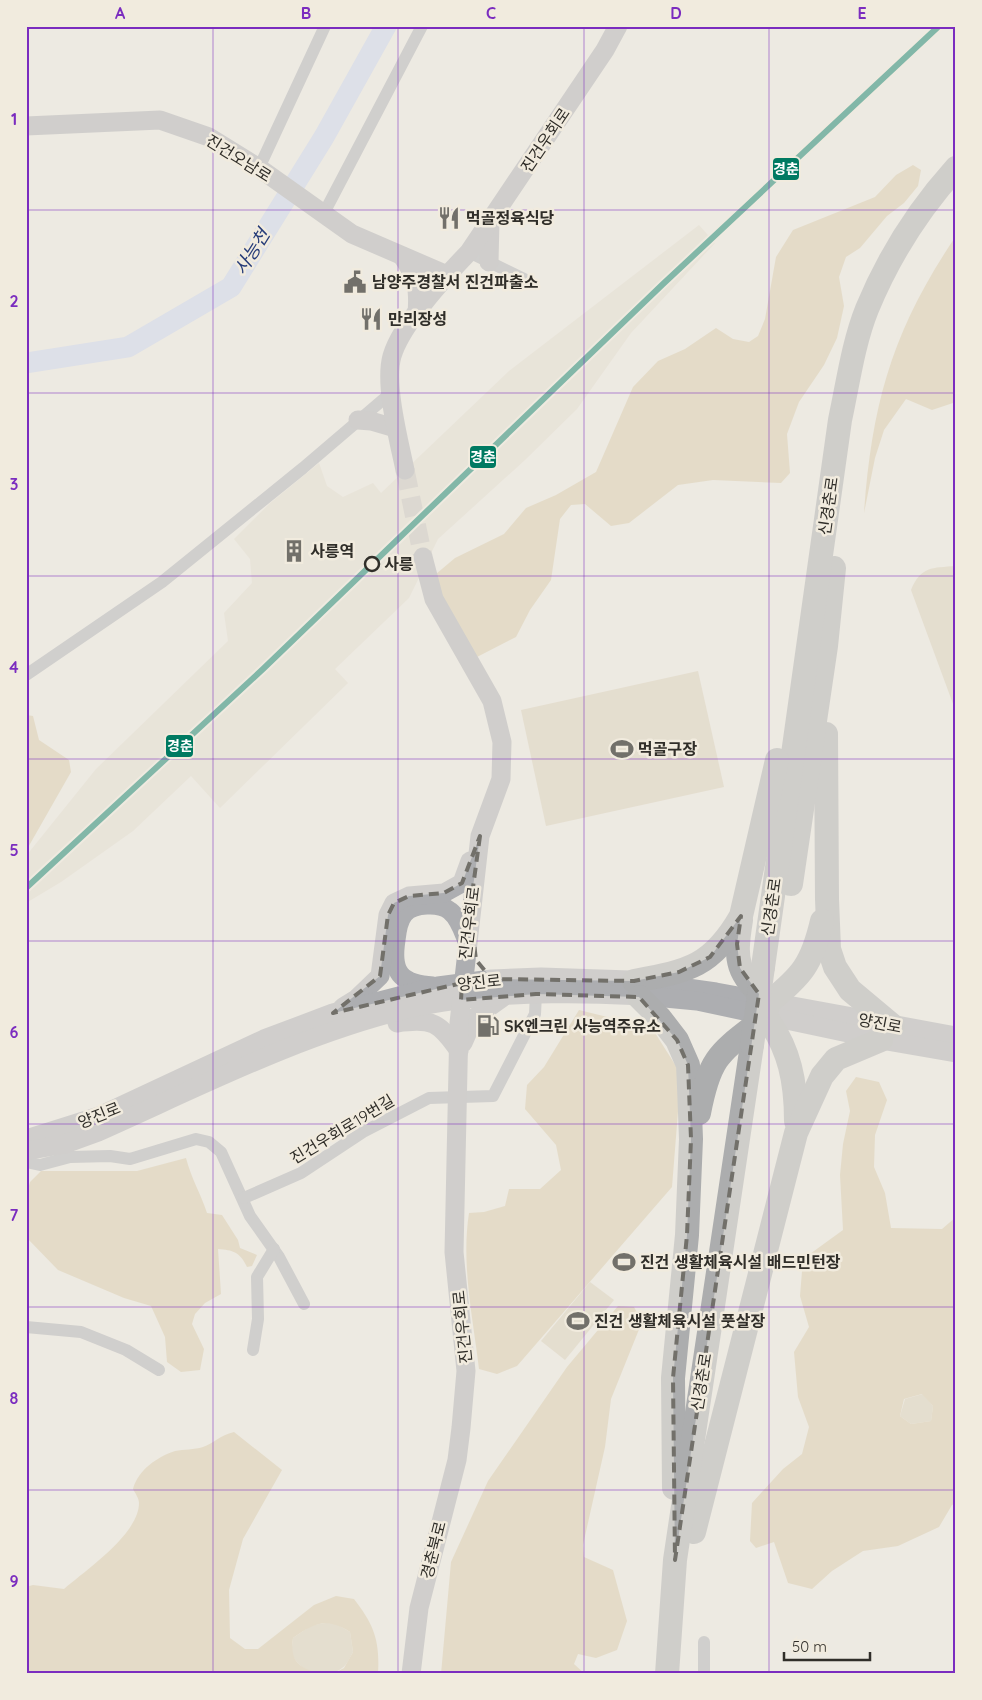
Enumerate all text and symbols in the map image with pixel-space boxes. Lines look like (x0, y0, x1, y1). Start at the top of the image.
text: A (115, 3, 126, 23)
text: B (301, 3, 311, 23)
text: C (486, 3, 496, 23)
text: D (670, 3, 682, 23)
text: E (857, 3, 867, 23)
street label: 진건우회로 (516, 104, 574, 176)
text: 1 (11, 109, 17, 129)
street label: 진건오남로 (202, 130, 276, 186)
line badge: 경춘 (772, 157, 800, 181)
text: 경춘 (773, 160, 799, 178)
restaurant icon: 먹골정육식당 (436, 205, 462, 231)
place label: 먹골정육식당 (466, 208, 555, 228)
water label: 사능천 (229, 223, 276, 279)
public building icon: 남양주경찰서 진건파출소 (342, 269, 368, 295)
place label: 남양주경찰서 진건파출소 (372, 272, 539, 292)
text: 2 (9, 291, 19, 311)
restaurant icon: 만리장성 (358, 306, 384, 332)
place label: 만리장성 (388, 309, 447, 329)
line badge: 경춘 (469, 445, 497, 469)
text: 경춘 (470, 448, 496, 466)
text: 3 (10, 474, 18, 494)
street label: 신경춘로 (814, 475, 842, 537)
building icon: 사릉역 (281, 538, 307, 564)
place label: 사릉역 (310, 541, 354, 561)
place label: 사릉 (384, 554, 414, 574)
marker: 사릉 (364, 556, 380, 572)
text: 4 (9, 657, 19, 677)
line badge: 경춘 (165, 734, 194, 758)
sports icon: 먹골구장 (609, 736, 635, 762)
text: 경춘 (167, 737, 193, 755)
place label: 먹골구장 (638, 739, 697, 759)
text: 5 (9, 840, 19, 860)
street label: 신경춘로 (757, 876, 785, 938)
street label: 진건우회로 (455, 885, 483, 961)
street label: 양진로 (456, 970, 502, 994)
street label: 양진로 (856, 1009, 904, 1037)
fuel station icon: SK엔크린 사능역주유소 (475, 1013, 501, 1039)
place label: SK엔크린 사능역주유소 (504, 1016, 661, 1036)
text: 6 (10, 1022, 19, 1042)
street label: 진건우회로19번길 (286, 1090, 398, 1168)
street label: 양진로 (75, 1097, 123, 1133)
text: 7 (10, 1205, 19, 1225)
sports icon: 진건 생활체육시설 배드민턴장 (611, 1249, 637, 1275)
place label: 진건 생활체육시설 배드민턴장 (640, 1252, 841, 1272)
street label: 진건우회로 (448, 1289, 476, 1365)
sports icon: 진건 생활체육시설 풋살장 (565, 1308, 591, 1334)
place label: 진건 생활체육시설 풋살장 (594, 1311, 765, 1331)
street label: 신경춘로 (687, 1351, 716, 1413)
text: 8 (10, 1388, 19, 1408)
street label: 경춘북로 (416, 1519, 450, 1581)
text: 9 (9, 1571, 19, 1591)
scale bar (784, 1630, 871, 1662)
text: 50 m (792, 1637, 827, 1656)

